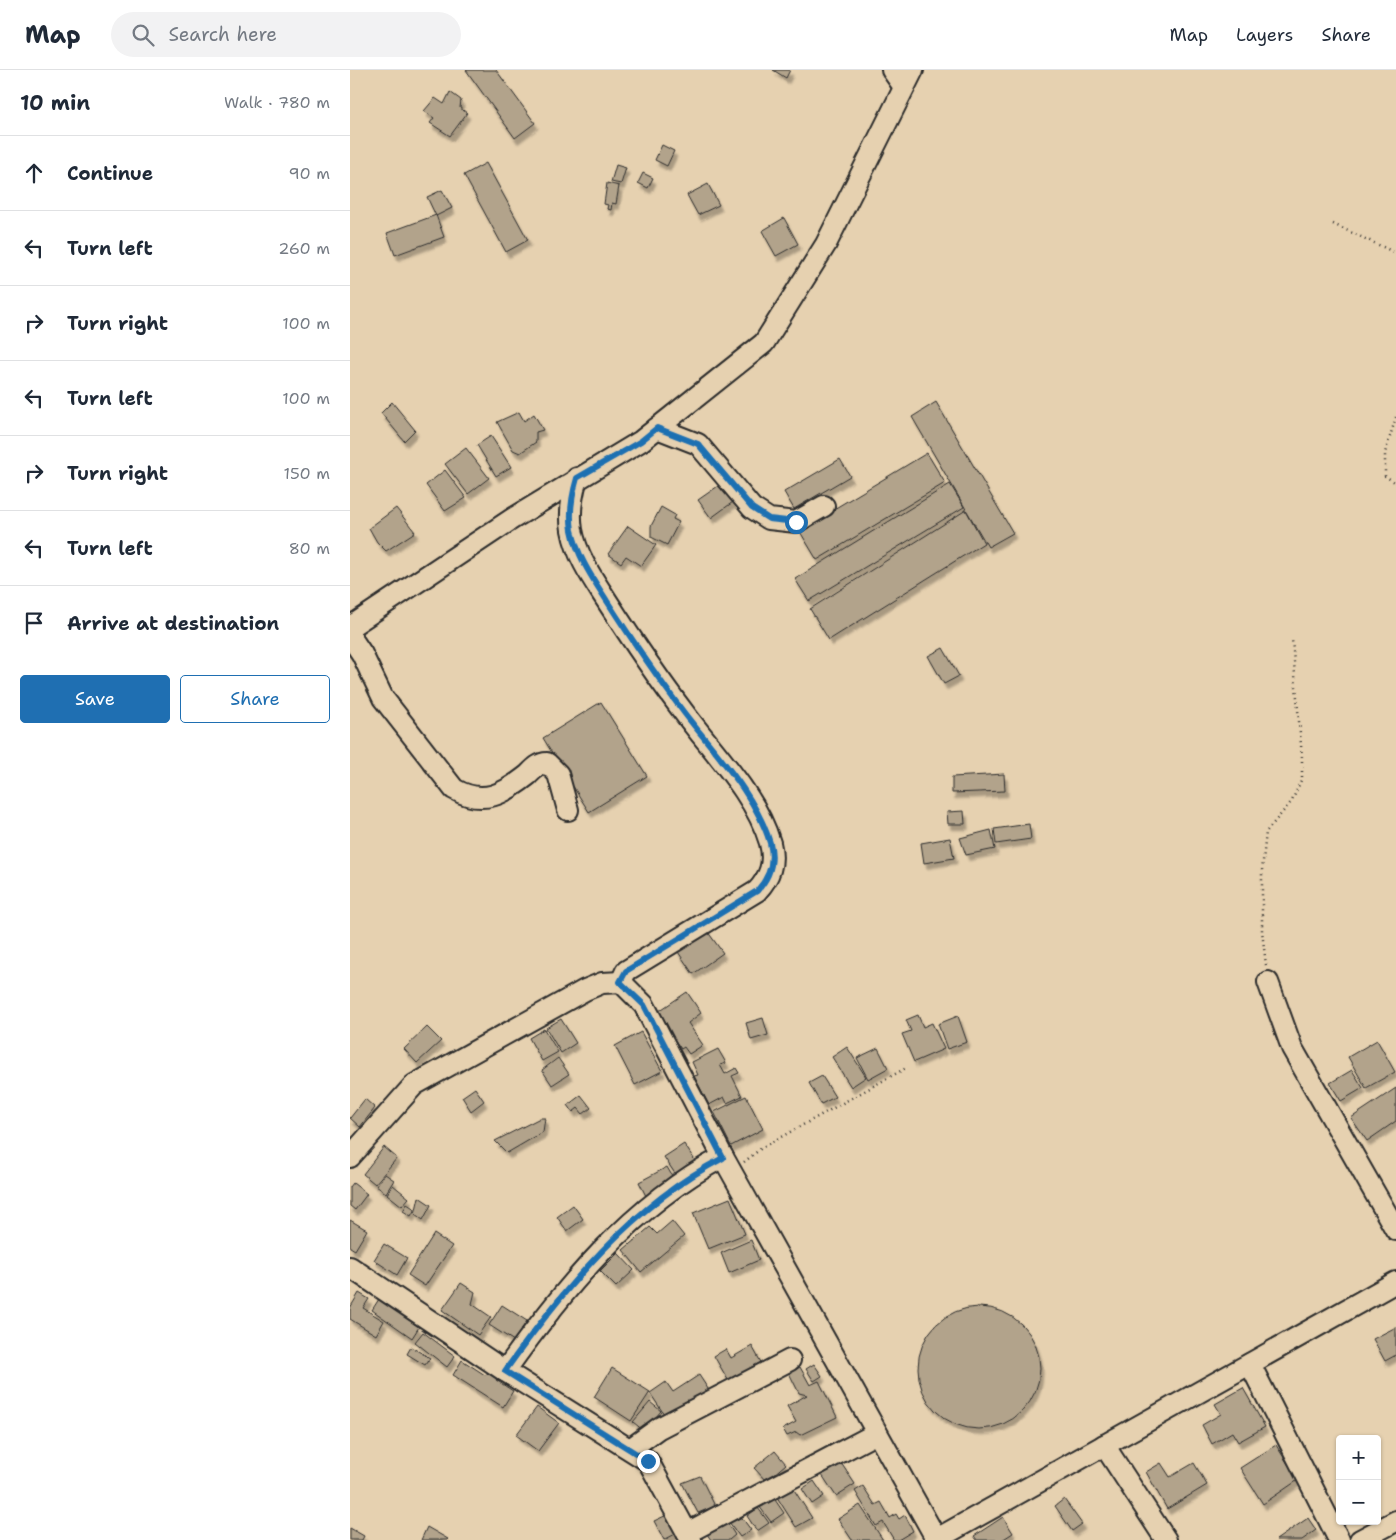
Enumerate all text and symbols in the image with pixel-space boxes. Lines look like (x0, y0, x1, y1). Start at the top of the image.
search box (111, 12, 461, 57)
text: Map (25, 19, 81, 51)
icon: search (129, 21, 157, 49)
text: Search here (169, 22, 277, 47)
text: Map (1170, 23, 1208, 47)
text: Layers (1236, 23, 1293, 47)
text: Share (1321, 23, 1371, 47)
text: 10 min (20, 89, 90, 117)
text: Walk · 780 m (224, 92, 330, 113)
icon: ahead (20, 159, 48, 187)
text: Continue (67, 161, 153, 186)
text: 90 m (289, 163, 330, 184)
icon: left (20, 234, 48, 262)
text: Turn left (67, 236, 153, 261)
text: 260 m (278, 238, 330, 259)
icon: right (20, 309, 48, 337)
text: Turn right (67, 311, 168, 336)
text: 100 m (282, 313, 330, 334)
icon: left (20, 384, 48, 412)
text: Turn left (67, 386, 153, 411)
text: 100 m (282, 388, 330, 409)
icon: right (20, 459, 48, 487)
text: Turn right (67, 461, 168, 486)
text: 150 m (283, 463, 330, 484)
route start (785, 511, 808, 534)
icon: left (20, 534, 48, 562)
text: Turn left (67, 536, 153, 561)
text: 80 m (289, 538, 330, 559)
icon: arrive (20, 609, 48, 637)
text: Arrive at destination (67, 611, 279, 636)
button: Save (20, 675, 170, 723)
button: Share (180, 675, 330, 723)
map controls (1336, 1435, 1381, 1525)
button: + (1336, 1435, 1381, 1480)
route end (637, 1450, 660, 1473)
button: − (1336, 1480, 1381, 1525)

